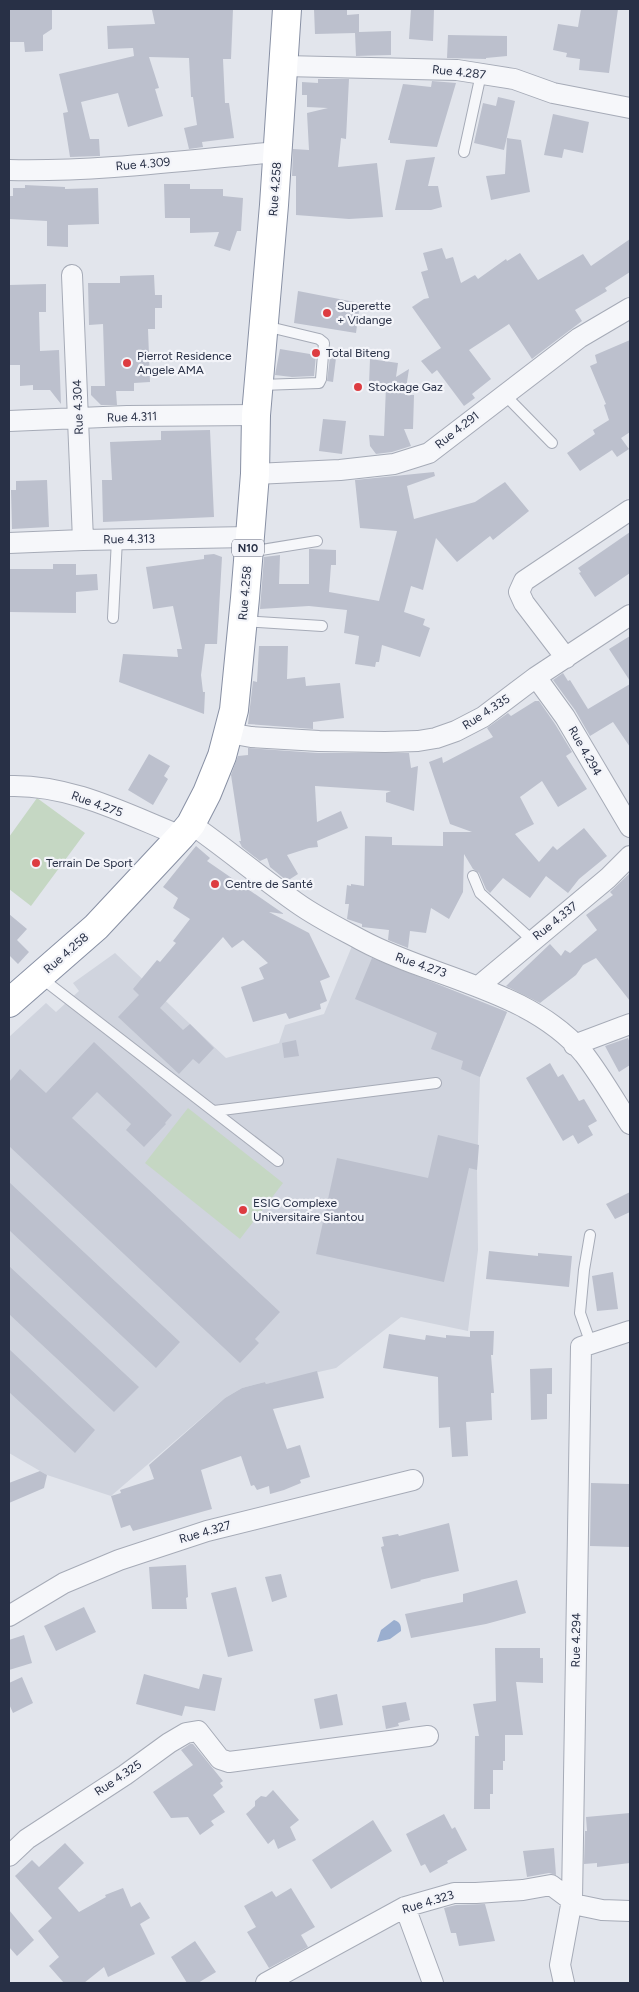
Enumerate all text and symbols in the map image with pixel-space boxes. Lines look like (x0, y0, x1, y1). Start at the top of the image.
street label: Rue 4.287 (431, 62, 487, 82)
street label: Rue 4.309 (115, 155, 171, 173)
street label: Rue 4.258 (266, 161, 284, 217)
place label: Superette + Vidange (337, 299, 392, 327)
marker: Superette + Vidange (321, 307, 333, 319)
place label: Total Biteng (326, 346, 390, 360)
marker: Total Biteng (310, 347, 322, 359)
place label: Pierrot Residence Angele AMA (137, 349, 232, 377)
marker: Pierrot Residence Angele AMA (121, 357, 133, 369)
street label: Rue 4.304 (70, 379, 86, 435)
place label: Stockage Gaz (368, 380, 443, 394)
marker: Stockage Gaz (352, 381, 364, 393)
street label: Rue 4.291 (432, 408, 482, 452)
street label: Rue 4.311 (107, 409, 157, 425)
street label: Rue 4.313 (103, 532, 155, 546)
road number: N10 (232, 540, 264, 556)
street label: Rue 4.258 (236, 565, 254, 621)
street label: Rue 4.335 (460, 691, 512, 732)
street label: Rue 4.294 (565, 724, 605, 779)
street label: Rue 4.275 (69, 788, 125, 820)
place label: Terrain De Sport (46, 856, 133, 870)
marker: Terrain De Sport (30, 857, 42, 869)
place label: Centre de Santé (225, 877, 313, 891)
marker: Centre de Santé (209, 878, 221, 890)
street label: Rue 4.337 (530, 898, 580, 943)
street label: Rue 4.258 (41, 930, 91, 976)
street label: Rue 4.273 (393, 950, 449, 980)
place label: ESIG Complexe Universitaire Siantou (253, 1196, 364, 1224)
marker: ESIG Complexe Universitaire Siantou (237, 1204, 249, 1216)
street label: Rue 4.327 (177, 1518, 233, 1546)
street label: Rue 4.294 (569, 1612, 583, 1667)
street label: Rue 4.325 (92, 1757, 144, 1799)
street label: Rue 4.323 (400, 1887, 456, 1917)

